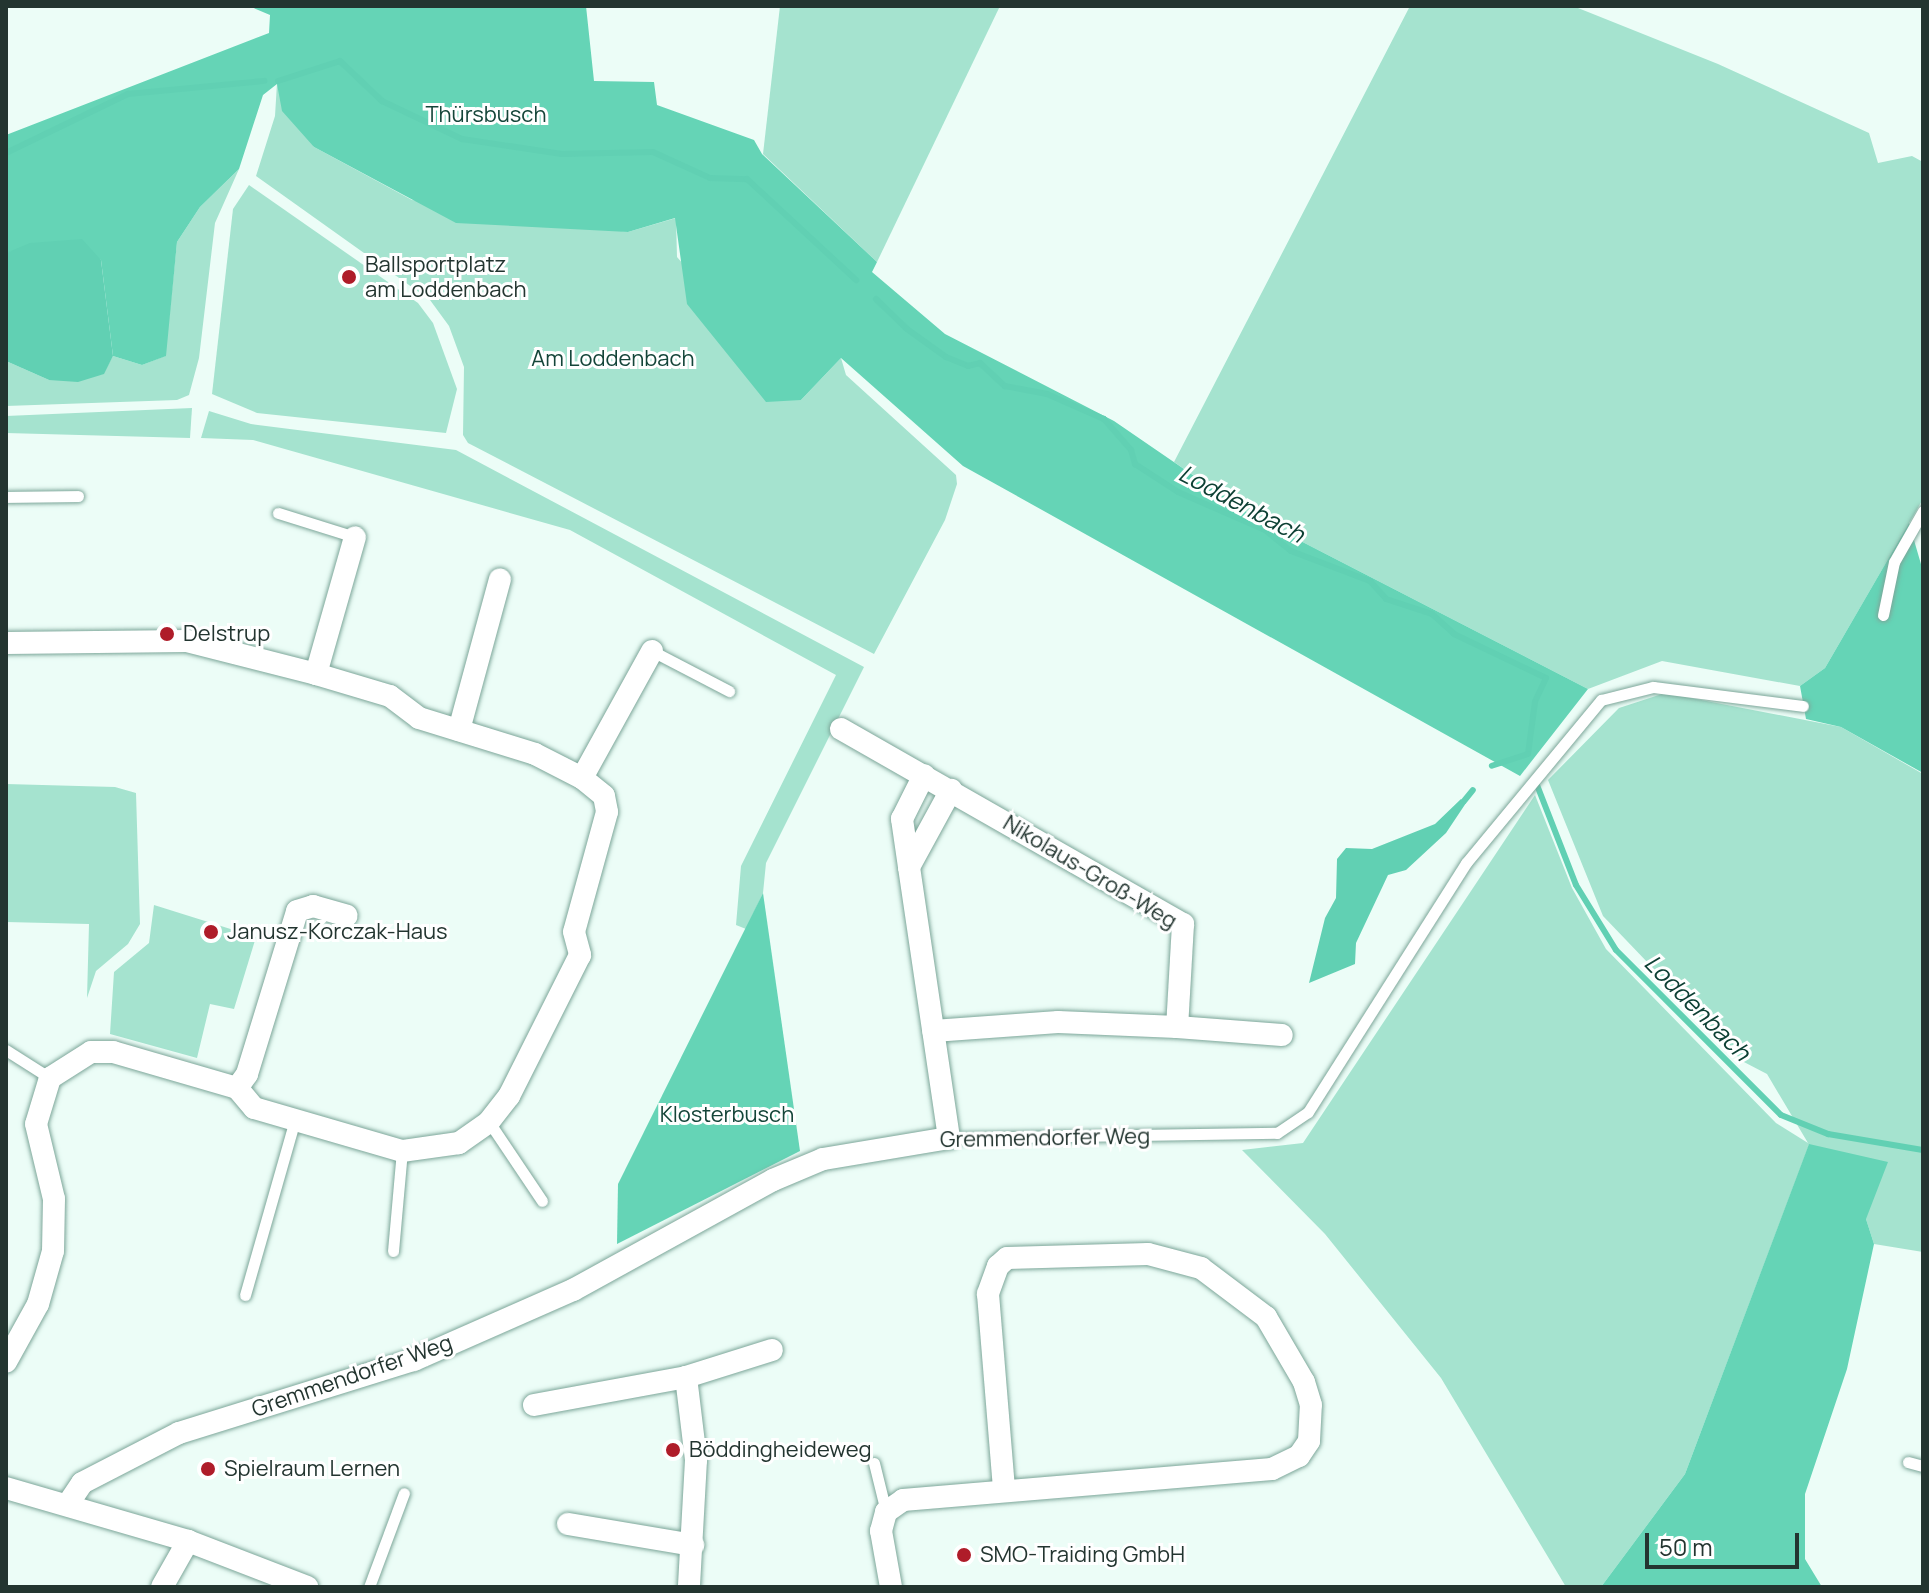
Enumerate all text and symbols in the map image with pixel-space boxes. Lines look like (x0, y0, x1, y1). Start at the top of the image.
park label: Thürsbusch (425, 102, 547, 128)
place label: Ballsportplatz am Loddenbach (365, 251, 527, 302)
marker: Ballsportplatz am Loddenbach (340, 268, 358, 286)
park label: Am Loddenbach (531, 346, 695, 372)
water label: Loddenbach (1174, 458, 1310, 548)
place label: Delstrup (183, 621, 270, 647)
marker: Delstrup (158, 625, 176, 643)
street label: Nikolaus-Groß-Weg (998, 810, 1182, 934)
place label: Janusz-Korczak-Haus (227, 919, 448, 945)
marker: Janusz-Korczak-Haus (202, 923, 220, 941)
water label: Loddenbach (1639, 948, 1757, 1066)
park label: Klosterbusch (660, 1102, 794, 1128)
street label: Gremmendorfer Weg (940, 1123, 1150, 1153)
street label: Gremmendorfer Weg (248, 1329, 456, 1423)
place label: Böddingheideweg (689, 1437, 872, 1463)
marker: Böddingheideweg (664, 1441, 682, 1459)
place label: Spielraum Lernen (224, 1456, 400, 1482)
marker: Spielraum Lernen (199, 1460, 217, 1478)
scale bar (1649, 1517, 1803, 1567)
text: 50 m (1659, 1530, 1713, 1563)
place label: SMO-Traiding GmbH (980, 1542, 1185, 1568)
marker: SMO-Traiding GmbH (955, 1546, 973, 1564)

